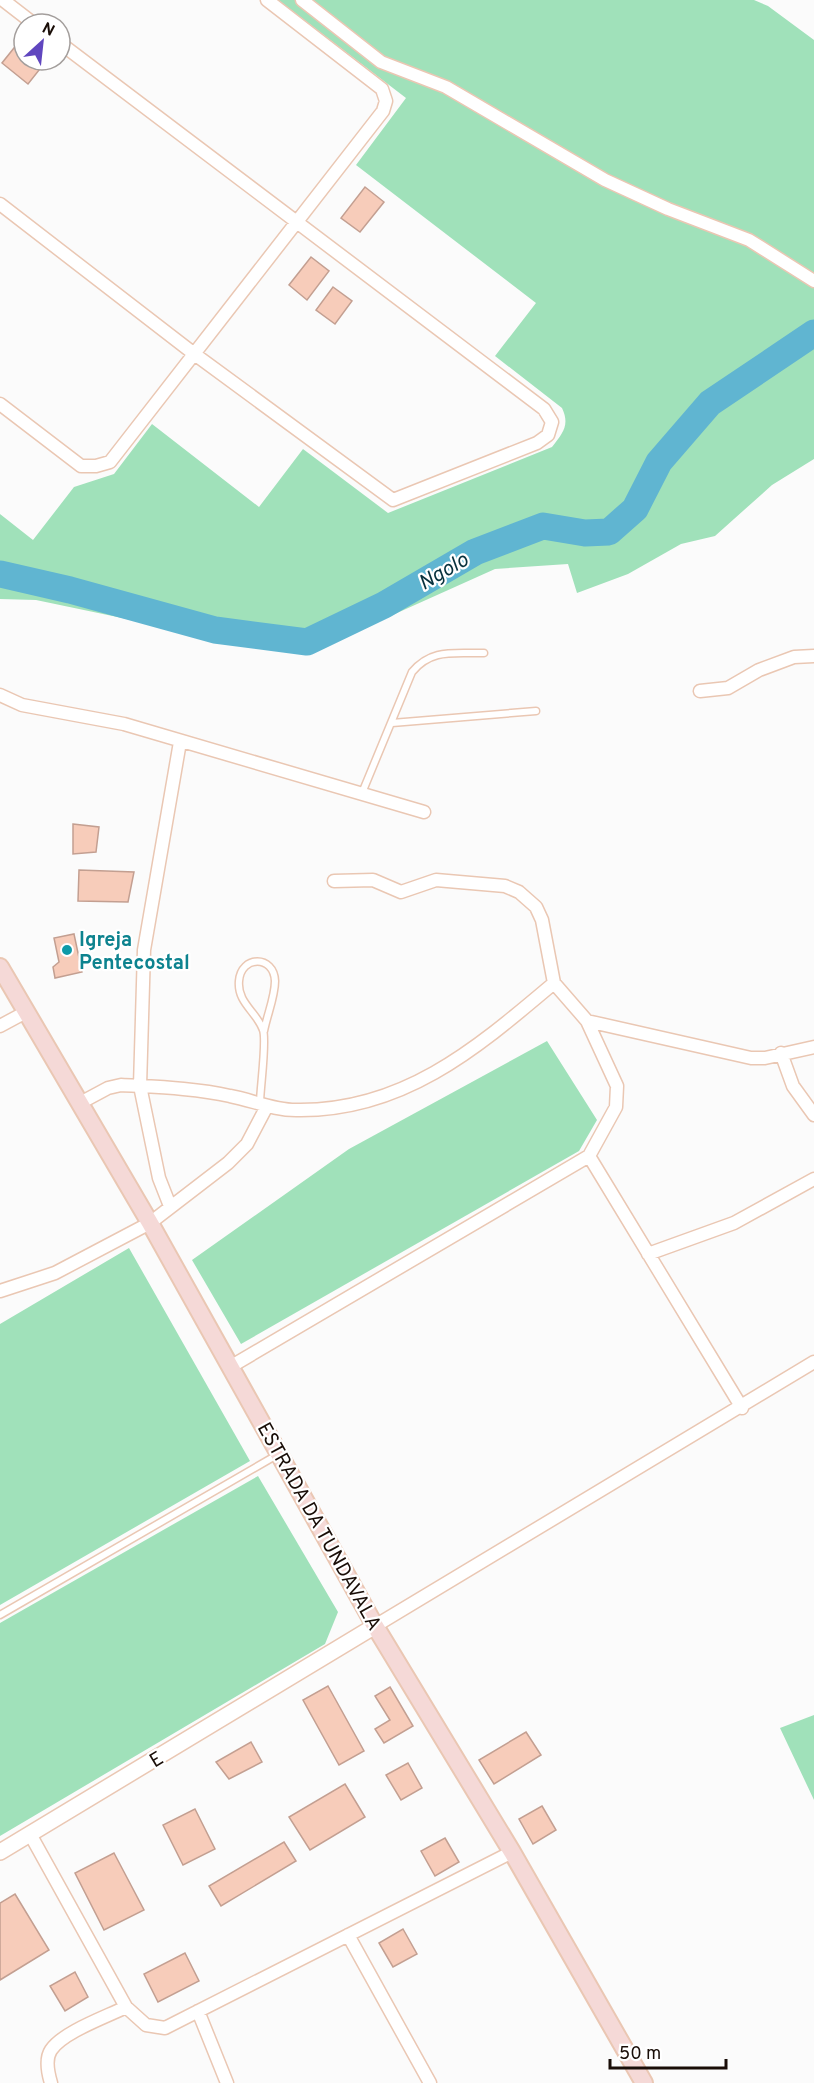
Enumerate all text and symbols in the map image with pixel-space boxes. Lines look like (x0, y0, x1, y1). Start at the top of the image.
north arrow (12, 12, 72, 72)
text: N (38, 19, 58, 42)
water label: Ngolo (414, 547, 474, 597)
place label: Igreja Pentecostal (79, 928, 190, 977)
marker: Igreja Pentecostal (60, 943, 74, 957)
street label: ESTRADA DA TUNDAVALA (250, 1418, 386, 1636)
street label: E (145, 1746, 169, 1775)
scale bar (610, 2032, 726, 2070)
text: 50 m (619, 2043, 661, 2066)

